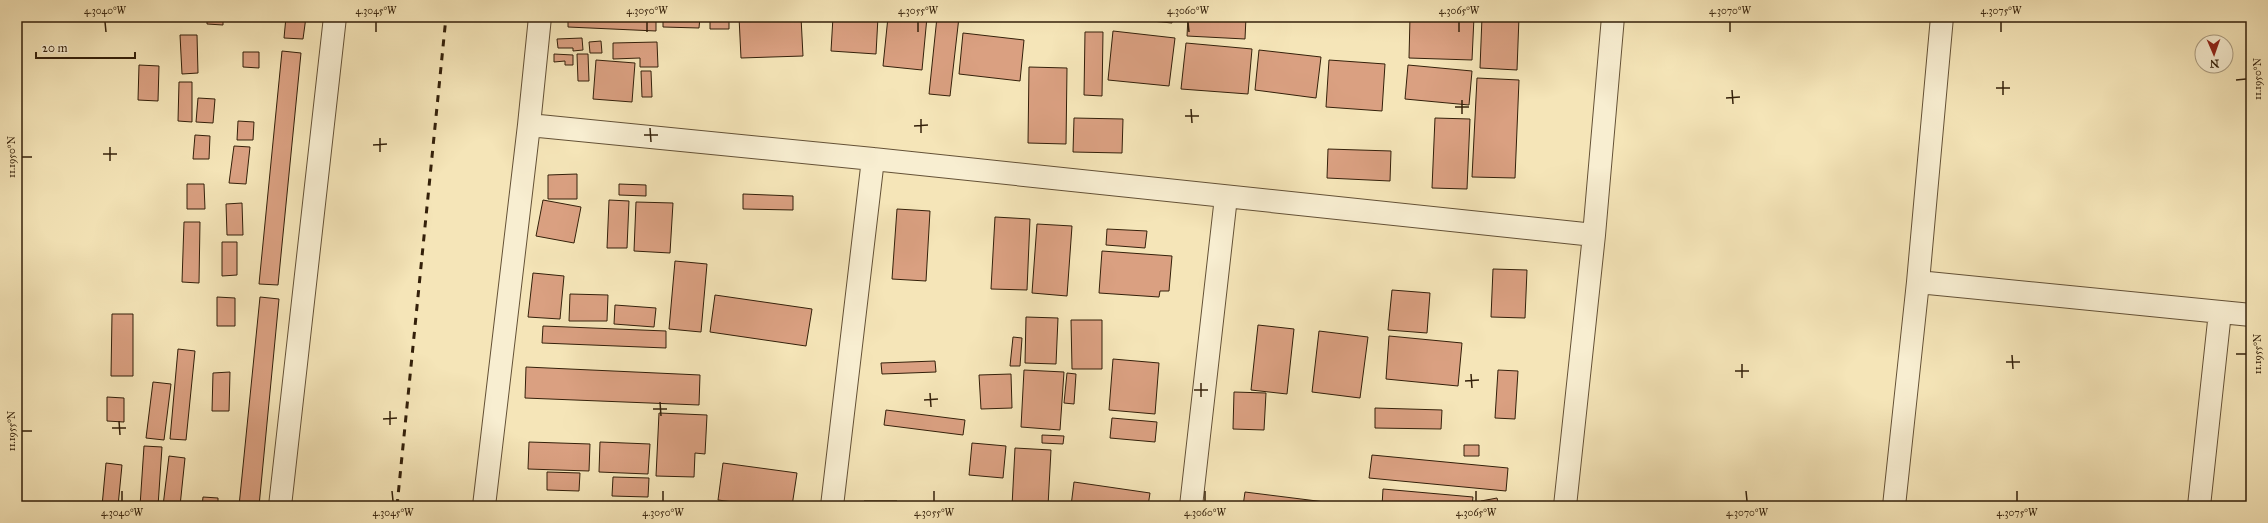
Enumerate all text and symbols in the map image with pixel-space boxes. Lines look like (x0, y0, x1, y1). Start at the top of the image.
text: 4.3040°W (84, 5, 127, 17)
text: 4.3045°W (355, 5, 397, 17)
text: 4.3050°W (626, 5, 668, 17)
text: 4.3055°W (898, 5, 939, 17)
text: 4.3060°W (1167, 5, 1209, 17)
text: 4.3065°W (1439, 5, 1480, 17)
text: 4.3070°W (1709, 5, 1751, 17)
text: 4.3075°W (1981, 5, 2022, 17)
scale bar (36, 34, 135, 60)
north arrow (2194, 34, 2234, 74)
text: 20 m (42, 41, 68, 55)
text: N (2209, 57, 2219, 70)
text: 11.1950°N (2252, 58, 2264, 100)
text: 11.1950°N (6, 136, 18, 178)
text: 11.1955°N (2252, 333, 2264, 374)
text: 11.1955°N (6, 410, 18, 451)
text: 4.3040°W (101, 507, 144, 519)
text: 4.3045°W (372, 507, 414, 519)
text: 4.3050°W (642, 507, 684, 519)
text: 4.3055°W (914, 507, 955, 519)
text: 4.3060°W (1184, 507, 1226, 519)
text: 4.3065°W (1456, 507, 1497, 519)
text: 4.3070°W (1726, 507, 1768, 519)
text: 4.3075°W (1997, 507, 2038, 519)

